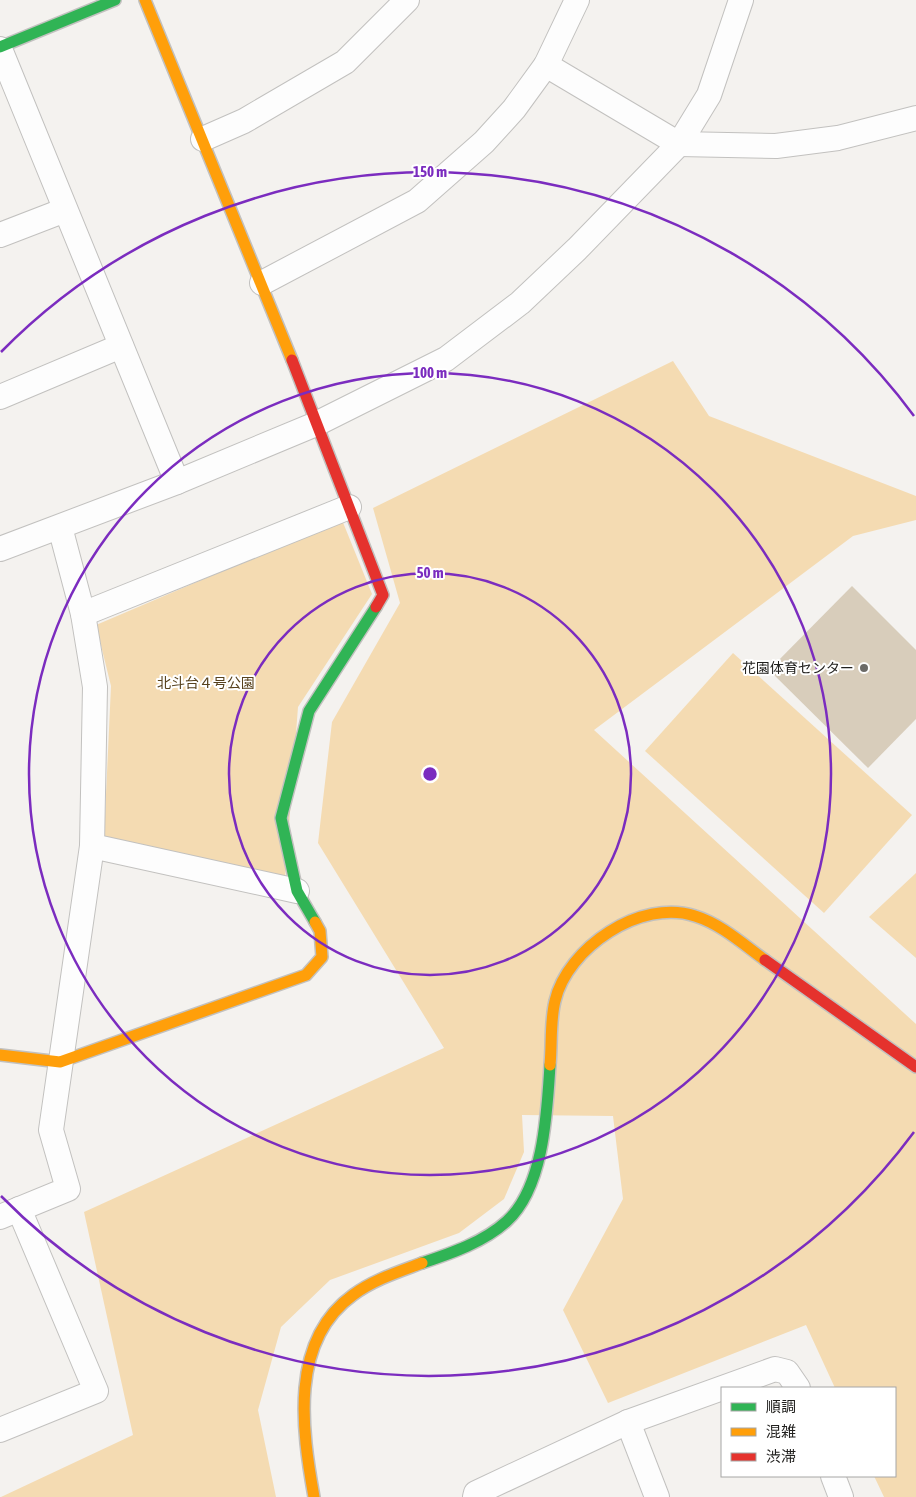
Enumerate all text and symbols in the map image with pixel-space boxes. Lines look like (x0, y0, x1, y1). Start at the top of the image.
text: 150 m (413, 163, 447, 180)
text: 100 m (413, 364, 447, 381)
text: 50 m (417, 564, 444, 581)
place label: 花園体育センター (742, 660, 854, 676)
marker: 花園体育センター (858, 662, 870, 674)
park label: 北斗台４号公園 (157, 675, 255, 691)
centre of rings (421, 765, 439, 783)
legend (721, 1387, 896, 1477)
text: 順調 (766, 1398, 796, 1415)
text: 混雑 (766, 1423, 796, 1440)
text: 渋滞 (766, 1448, 796, 1465)

